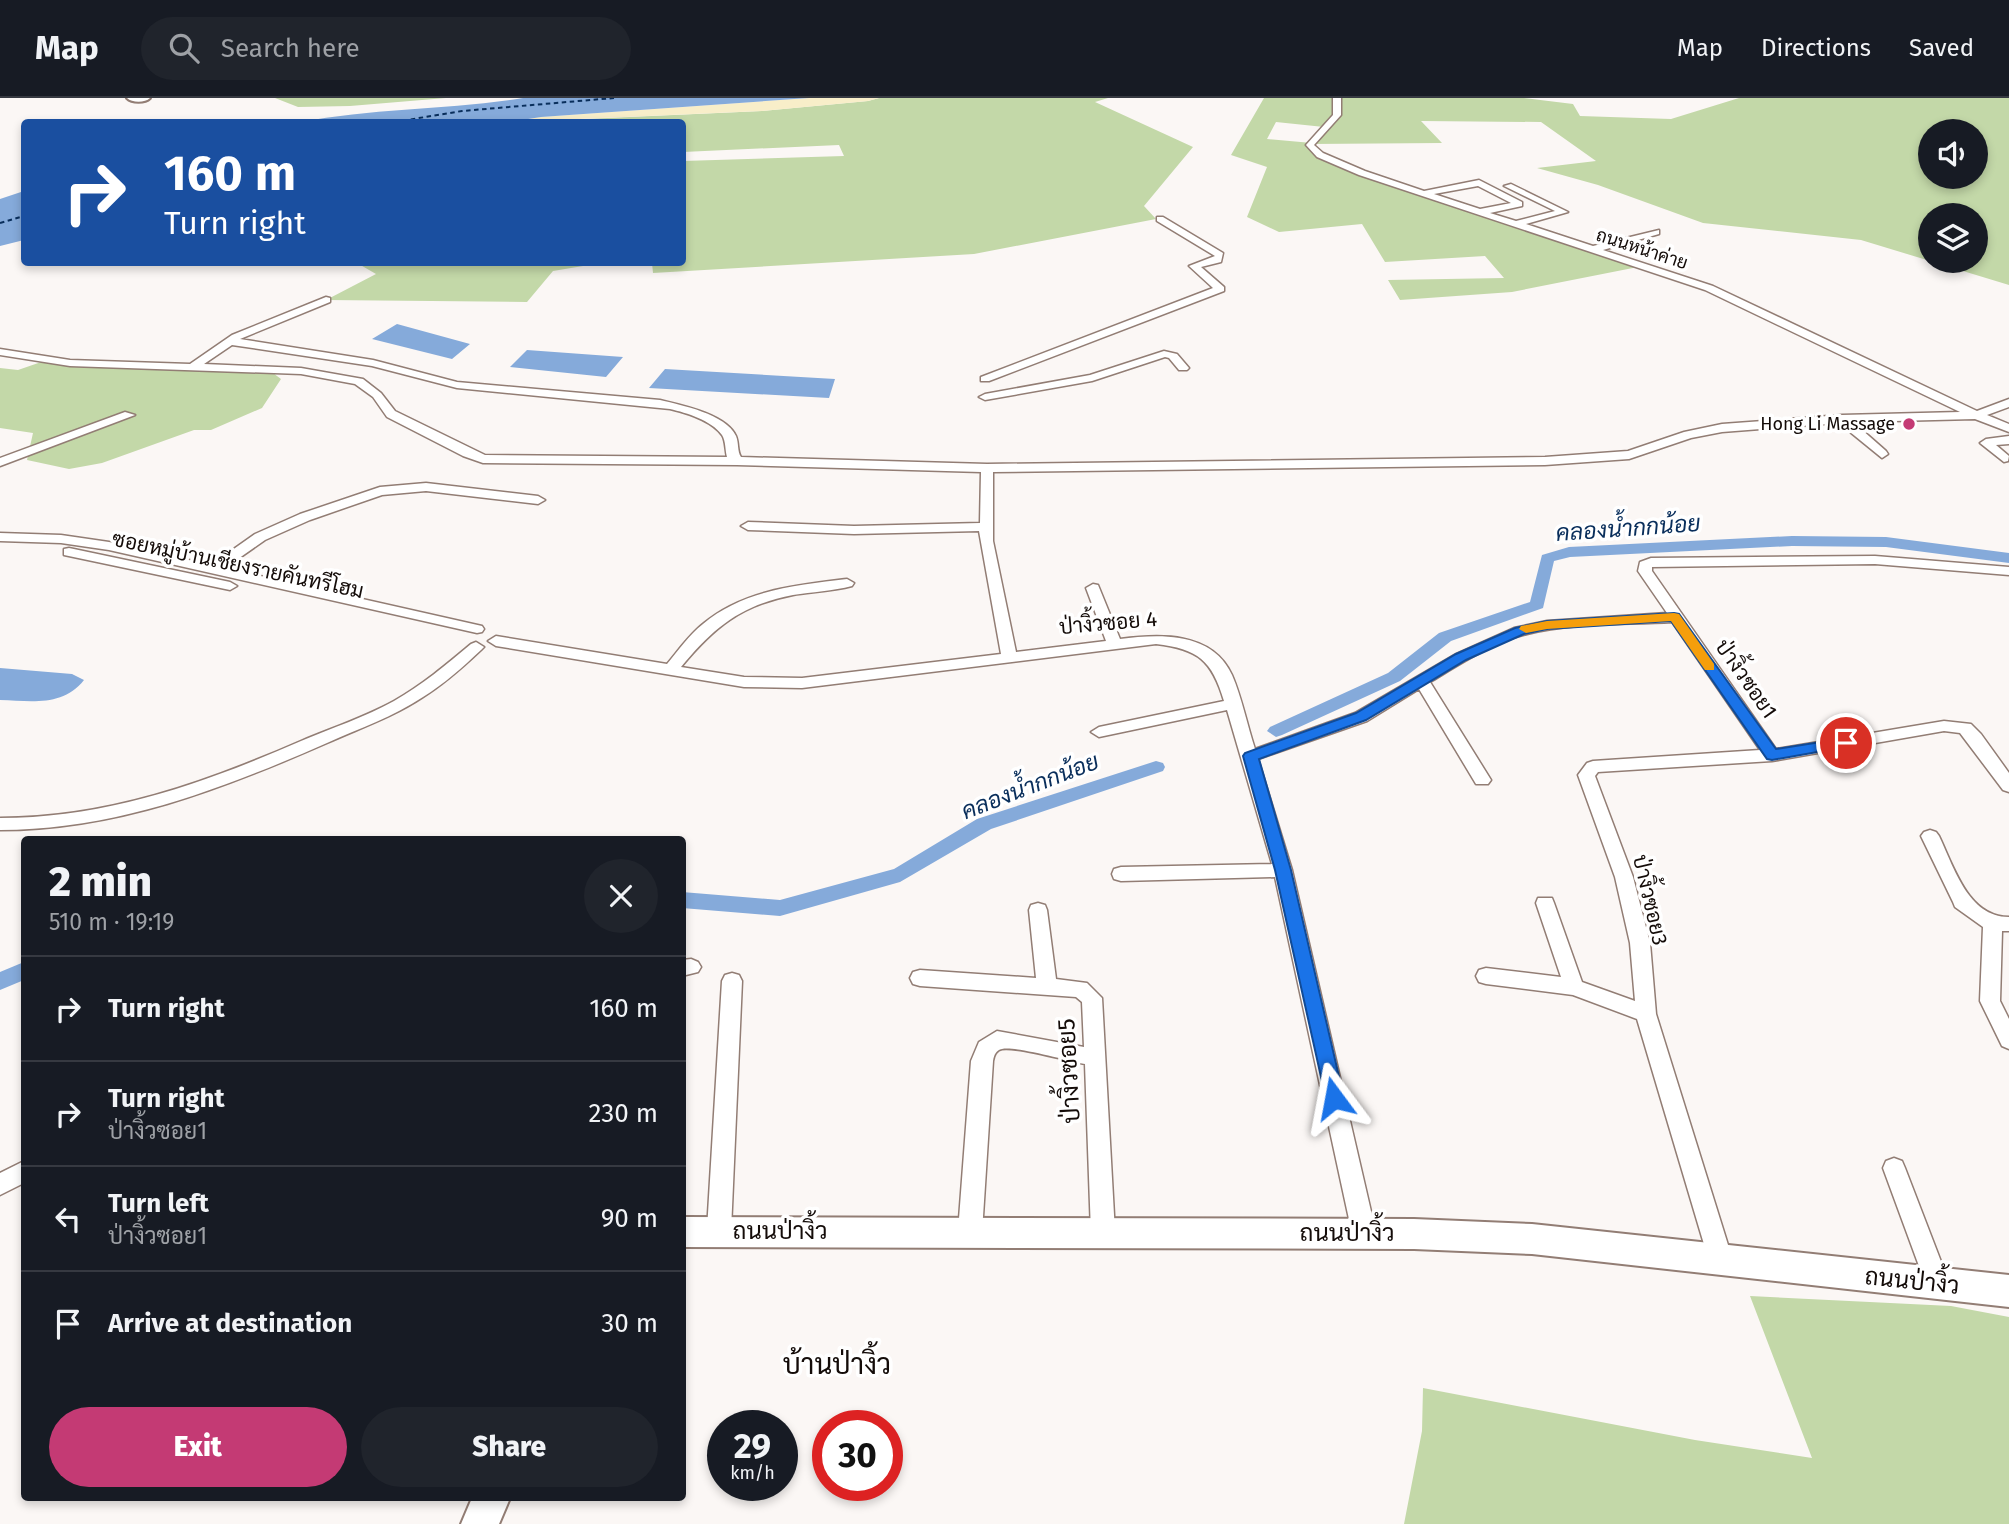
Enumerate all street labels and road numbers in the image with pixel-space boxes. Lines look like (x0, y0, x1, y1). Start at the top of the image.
street label: ถนนหน้าค่าย (1593, 223, 1691, 274)
street label: ซอยหมู่บ้านเชียงรายคันทรีโฮม (109, 526, 366, 606)
street label: ป่างิ้วซอย 4 (1057, 600, 1158, 640)
street label: ป่างิ้วซอย1 (1709, 631, 1788, 724)
street label: ป่างิ้วซอย3 (1627, 851, 1679, 948)
street label: ป่างิ้วซอย5 (1045, 1018, 1086, 1125)
street label: ถนนป่างิ้ว (732, 1210, 828, 1245)
street label: ถนนป่างิ้ว (1299, 1212, 1395, 1247)
street label: ถนนป่างิ้ว (1863, 1255, 1961, 1300)

